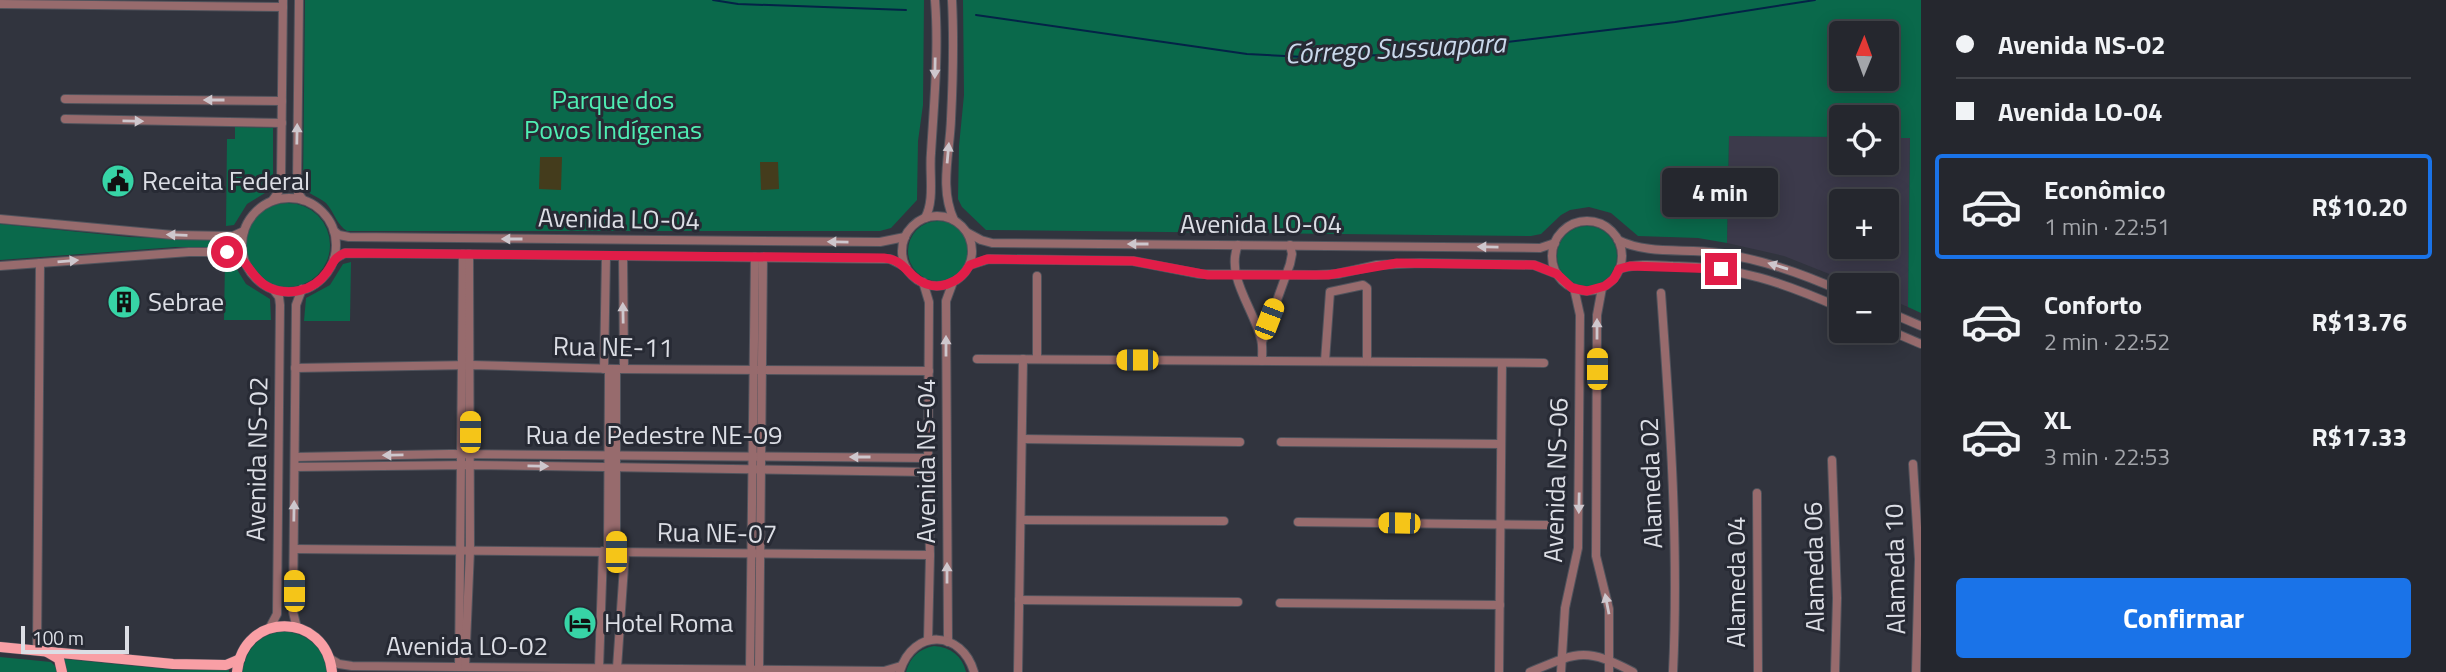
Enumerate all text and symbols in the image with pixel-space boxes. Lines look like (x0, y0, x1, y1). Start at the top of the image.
water label: Córrego Sussuapara (1283, 20, 1509, 75)
north arrow (1829, 21, 1899, 91)
map controls (1829, 21, 1899, 343)
text: Avenida NS-02 (1998, 25, 2166, 64)
one-way arrow (930, 57, 941, 79)
park label: Parque dos Povos Indígenas (524, 80, 702, 149)
text: Avenida LO-04 (1998, 92, 2162, 131)
one-way arrow (202, 94, 224, 106)
button: locate (1829, 105, 1899, 175)
one-way arrow (122, 115, 144, 126)
one-way arrow (291, 122, 303, 144)
one-way arrow (942, 142, 953, 164)
place label: Receita Federal (142, 161, 310, 200)
public building icon: Receita Federal (99, 162, 137, 200)
callout: 4 min (1663, 168, 1779, 216)
text: Econômico (2044, 170, 2166, 209)
text: 4 min (1692, 175, 1748, 210)
icon: car (1960, 175, 2023, 238)
text: R$10.20 (2311, 187, 2407, 226)
button: + (1829, 189, 1899, 259)
street label: Avenida LO-04 (538, 198, 700, 239)
street label: Avenida LO-04 (1180, 204, 1342, 243)
text: 1 min · 22:51 (2044, 209, 2170, 244)
one-way arrow (166, 230, 188, 241)
one-way arrow (501, 233, 523, 244)
route start (211, 236, 243, 268)
one-way arrow (826, 236, 848, 248)
one-way arrow (1126, 238, 1148, 250)
one-way arrow (1476, 241, 1498, 253)
route end (1705, 253, 1737, 285)
one-way arrow (57, 255, 79, 266)
one-way arrow (1767, 260, 1788, 270)
button: − (1829, 273, 1899, 343)
place label: Sebrae (148, 282, 224, 321)
building icon: Sebrae (105, 283, 143, 321)
text: Conforto (2044, 285, 2142, 324)
icon: car (1960, 290, 2023, 353)
car (1252, 296, 1287, 342)
one-way arrow (617, 301, 629, 323)
text: R$13.76 (2311, 302, 2407, 341)
one-way arrow (1591, 318, 1603, 340)
text: 2 min · 22:52 (2044, 324, 2170, 359)
street label: Rua NE-11 (552, 326, 674, 367)
one-way arrow (940, 335, 952, 357)
car (1587, 348, 1608, 390)
car (1117, 350, 1159, 371)
street label: Avenida NS-02 (236, 376, 277, 542)
street label: Avenida NS-04 (906, 379, 945, 543)
street label: Avenida NS-06 (1533, 397, 1578, 563)
text: XL (2044, 400, 2071, 439)
icon: car (1960, 405, 2023, 468)
car (460, 411, 481, 453)
street label: Rua de Pedestre NE-09 (525, 415, 783, 454)
street label: Alameda 02 (1629, 417, 1672, 549)
text: R$17.33 (2311, 417, 2407, 456)
text: 3 min · 22:53 (2044, 439, 2170, 474)
one-way arrow (381, 449, 403, 461)
one-way arrow (849, 451, 871, 463)
one-way arrow (527, 460, 549, 471)
one-way arrow (1573, 492, 1585, 514)
one-way arrow (288, 500, 300, 522)
street label: Alameda 06 (1793, 501, 1834, 633)
street label: Alameda 10 (1874, 503, 1915, 635)
street label: Rua NE-07 (656, 512, 778, 553)
car (1378, 512, 1421, 534)
street label: Alameda 04 (1716, 516, 1755, 648)
car (606, 531, 627, 573)
one-way arrow (941, 562, 953, 584)
car (284, 570, 305, 612)
button: Confirmar (1956, 578, 2411, 658)
one-way arrow (1601, 593, 1612, 615)
place label: Hotel Roma (604, 603, 733, 642)
hotel icon: Hotel Roma (561, 604, 599, 642)
scale bar (21, 623, 130, 655)
text: 100 m (32, 623, 84, 652)
street label: Avenida LO-02 (386, 626, 548, 665)

